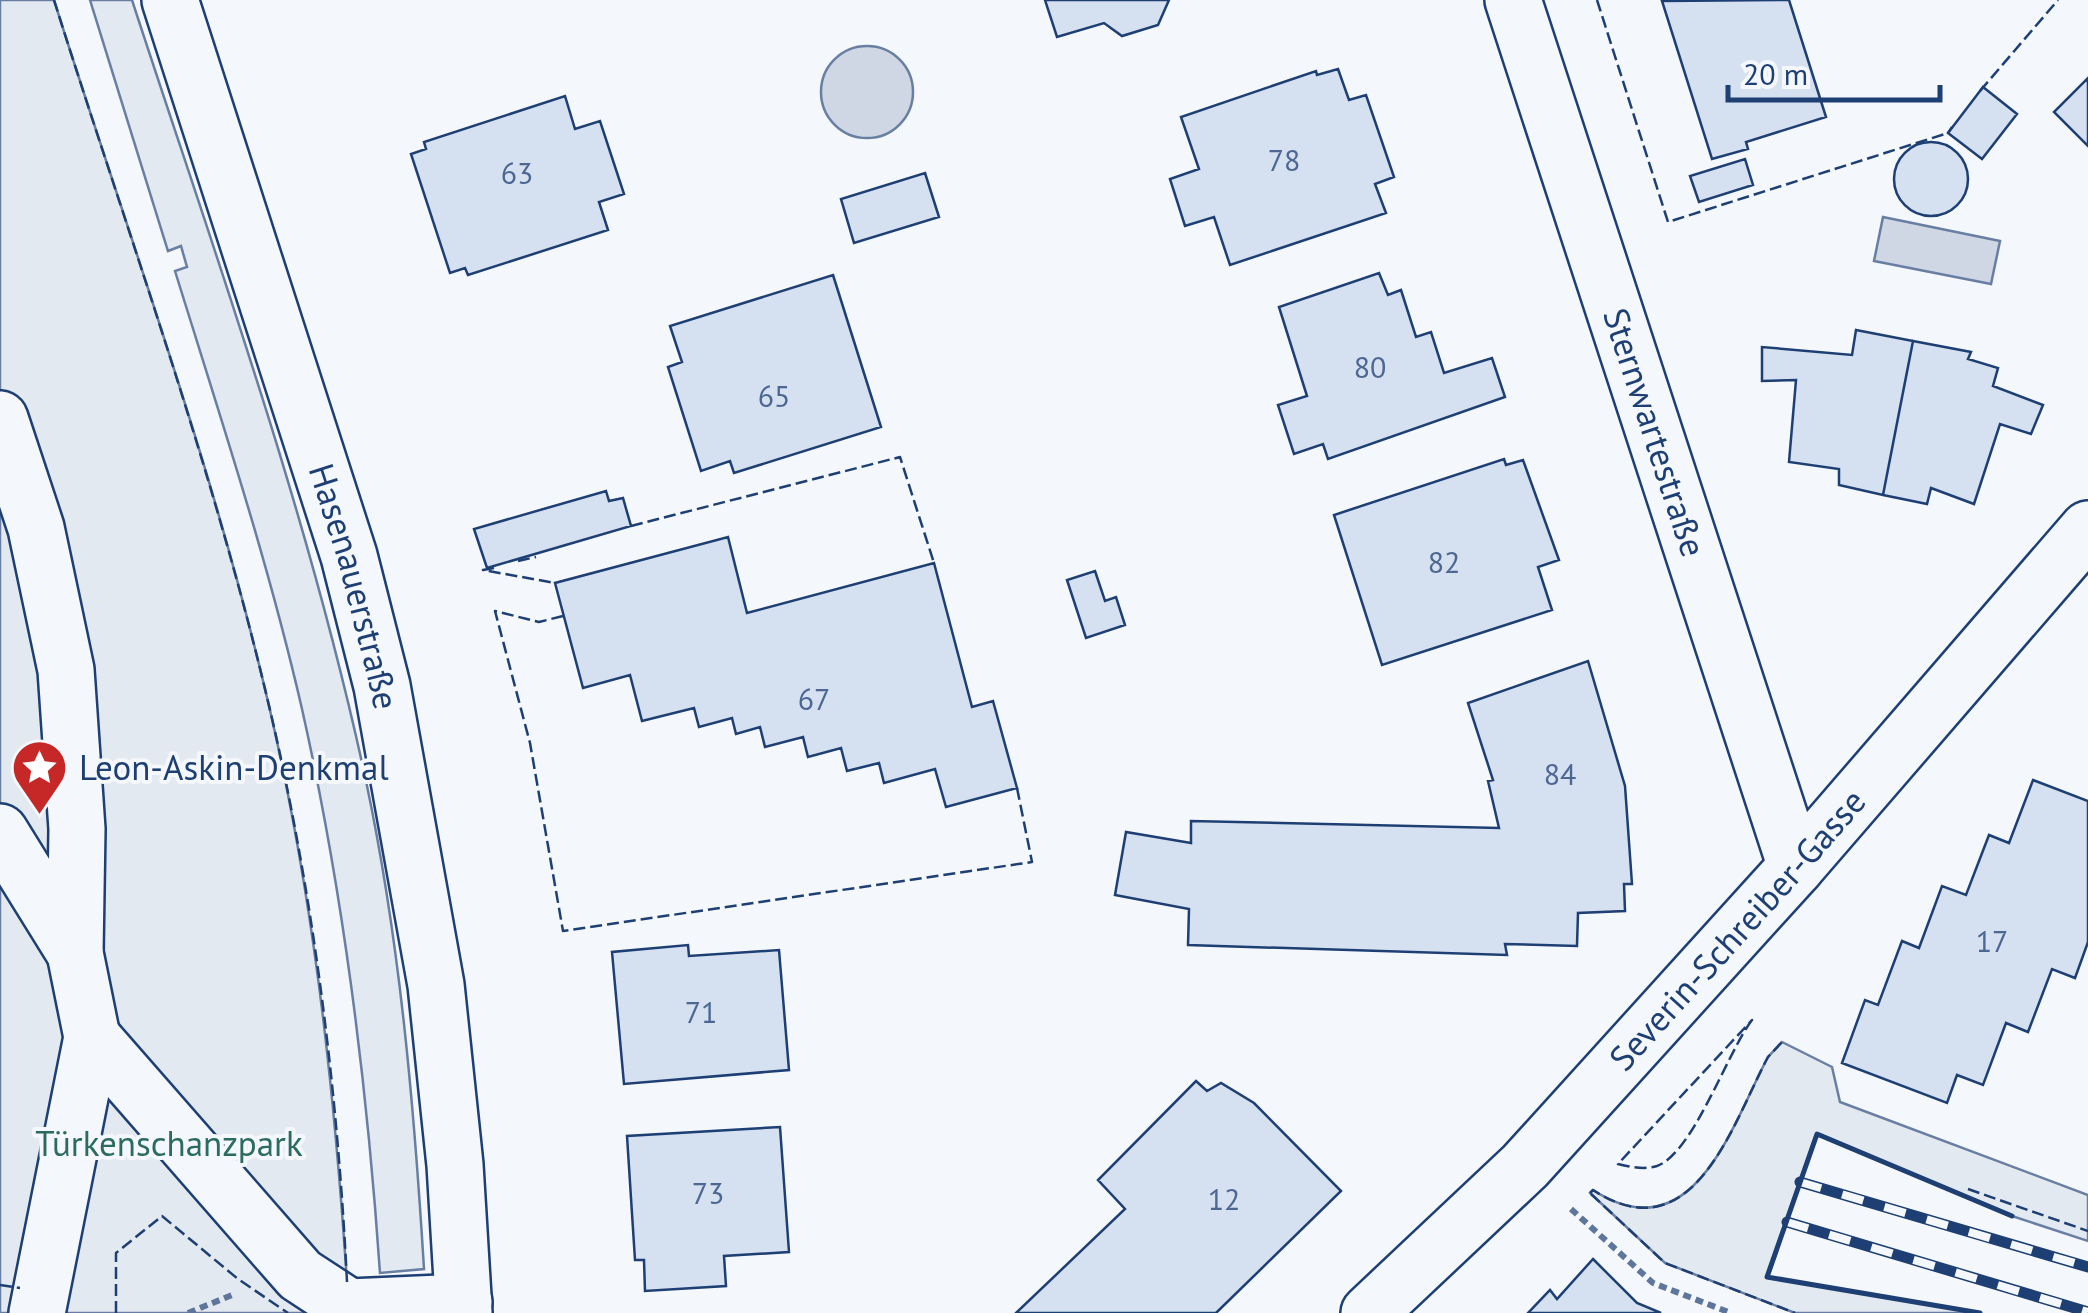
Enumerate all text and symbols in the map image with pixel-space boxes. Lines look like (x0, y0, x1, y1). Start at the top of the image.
scale bar (1728, 40, 1940, 102)
text: 20 m (1743, 54, 1808, 93)
house number: 78 (1268, 140, 1300, 179)
house number: 63 (501, 153, 533, 192)
street label: Sternwartestraße (1593, 302, 1717, 562)
house number: 80 (1354, 347, 1386, 386)
house number: 65 (758, 376, 790, 415)
street label: Hasenauerstraße (299, 458, 410, 713)
house number: 82 (1428, 542, 1460, 581)
house number: 67 (798, 679, 830, 718)
place icon: Leon-Askin-Denkmal (10, 738, 70, 817)
place label: Leon-Askin-Denkmal (79, 744, 389, 790)
house number: 84 (1544, 754, 1576, 793)
street label: Severin-Schreiber-Gasse (1599, 779, 1875, 1080)
house number: 17 (1976, 921, 2008, 960)
house number: 71 (685, 992, 717, 1031)
park label: Türkenschanzpark (35, 1120, 303, 1166)
house number: 73 (692, 1173, 724, 1212)
house number: 12 (1208, 1179, 1240, 1218)

